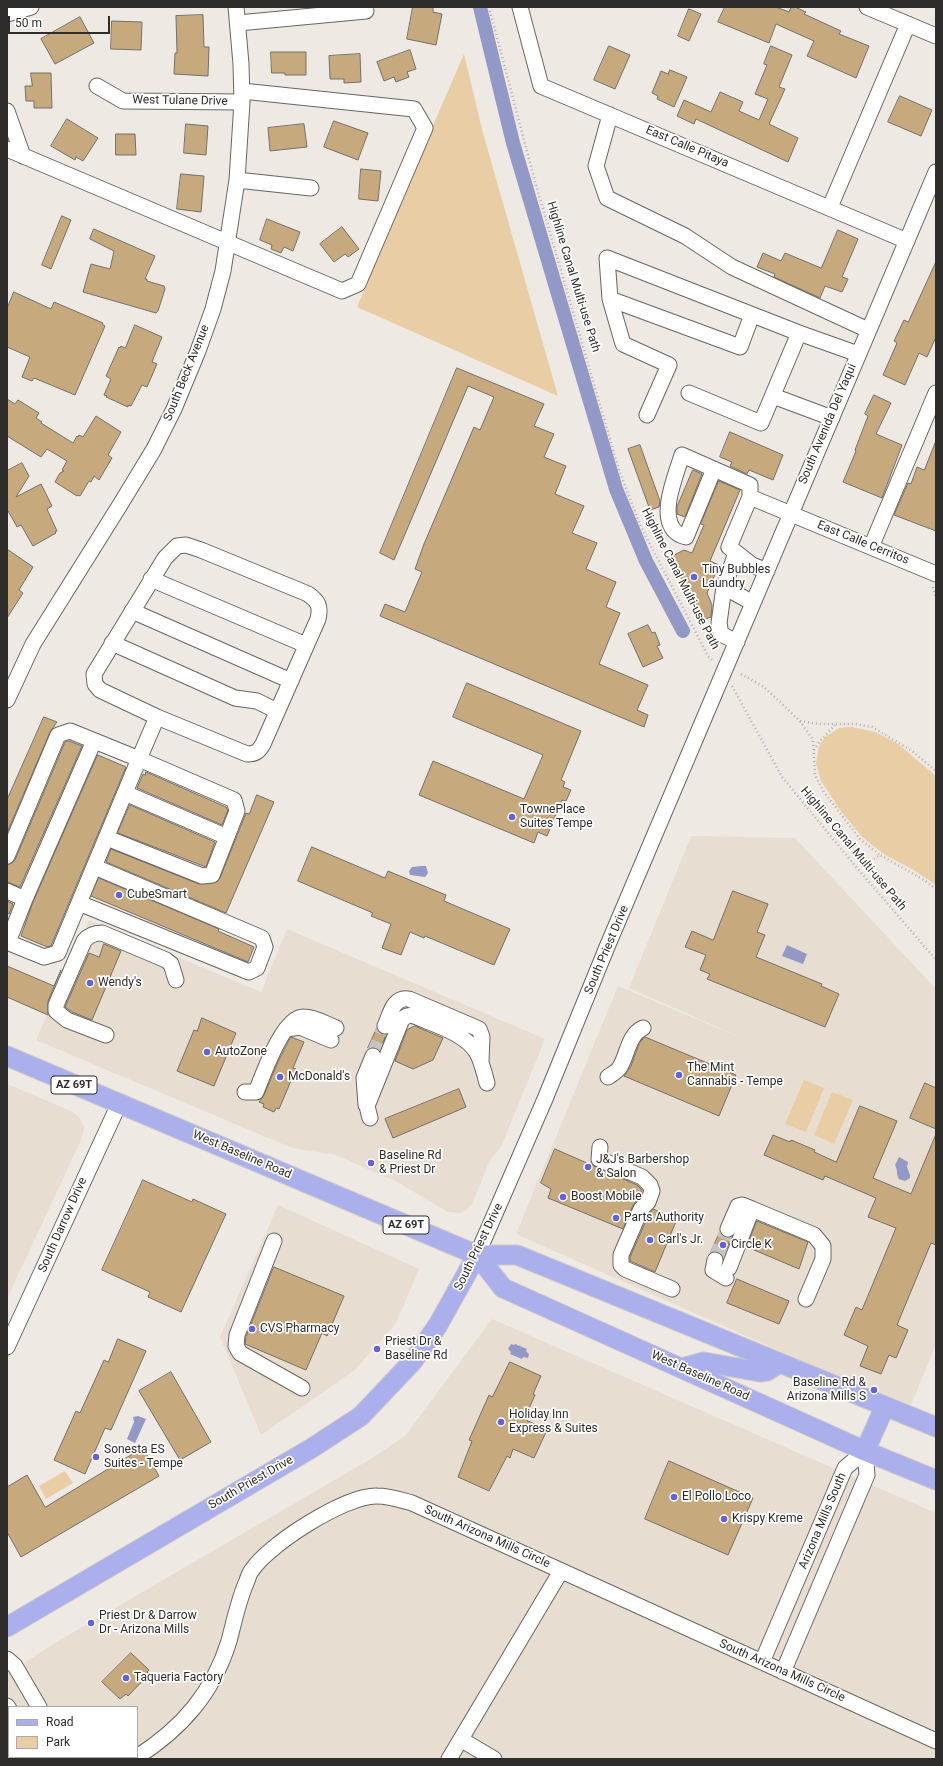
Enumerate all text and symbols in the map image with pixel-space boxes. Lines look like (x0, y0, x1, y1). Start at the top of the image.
scale bar (10, 8, 112, 34)
text: 50 m (15, 16, 42, 30)
street label: West Tulane Drive (132, 93, 228, 109)
street label: East Calle Pitaya (643, 123, 731, 171)
street label: Highline Canal Multi-use Path (543, 200, 603, 354)
street label: South Beck Avenue (161, 323, 213, 423)
street label: South Avenida Del Yaqui (796, 362, 860, 486)
street label: Highline Canal Multi-use Path (638, 506, 722, 652)
street label: East Calle Cerritos (815, 518, 911, 568)
place label: Tiny Bubbles Laundry (702, 563, 770, 591)
marker: Tiny Bubbles Laundry (689, 572, 699, 582)
street label: Highline Canal Multi-use Path (797, 784, 909, 914)
place label: TownePlace Suites Tempe (520, 803, 593, 831)
marker: TownePlace Suites Tempe (507, 812, 517, 822)
place label: CubeSmart (127, 888, 187, 902)
marker: CubeSmart (114, 890, 124, 900)
street label: South Priest Drive (582, 903, 632, 997)
place label: Wendy's (98, 976, 142, 990)
marker: Wendy's (85, 978, 95, 988)
place label: AutoZone (215, 1045, 267, 1059)
marker: AutoZone (202, 1047, 212, 1057)
place label: The Mint Cannabis - Tempe (687, 1061, 783, 1089)
place label: McDonald's (288, 1070, 350, 1084)
marker: The Mint Cannabis - Tempe (674, 1070, 684, 1080)
marker: McDonald's (275, 1072, 285, 1082)
road number: AZ 69T (51, 1076, 97, 1094)
street label: West Baseline Road (190, 1128, 294, 1182)
place label: Baseline Rd & Priest Dr (379, 1149, 442, 1177)
place label: J&J's Barbershop & Salon (596, 1153, 689, 1181)
marker: Baseline Rd & Priest Dr (366, 1158, 376, 1168)
marker: J&J's Barbershop & Salon (583, 1162, 593, 1172)
street label: South Darrow Drive (36, 1175, 90, 1275)
place label: Boost Mobile (571, 1190, 642, 1204)
marker: Boost Mobile (558, 1192, 568, 1202)
street label: South Priest Drive (452, 1201, 506, 1293)
place label: Parts Authority (624, 1211, 704, 1225)
marker: Parts Authority (611, 1213, 621, 1223)
road number: AZ 69T (383, 1216, 429, 1234)
place label: Carl's Jr. (658, 1233, 703, 1247)
marker: Carl's Jr. (645, 1235, 655, 1245)
place label: Circle K (731, 1238, 772, 1252)
marker: Circle K (718, 1240, 728, 1250)
place label: CVS Pharmacy (260, 1322, 339, 1336)
marker: CVS Pharmacy (247, 1324, 257, 1334)
place label: Priest Dr & Baseline Rd (385, 1335, 448, 1363)
marker: Priest Dr & Baseline Rd (372, 1344, 382, 1354)
street label: West Baseline Road (649, 1348, 751, 1404)
place label: Baseline Rd & Arizona Mills S (787, 1376, 866, 1404)
marker: Baseline Rd & Arizona Mills S (869, 1385, 879, 1395)
place label: Holiday Inn Express & Suites (509, 1408, 598, 1436)
marker: Holiday Inn Express & Suites (496, 1417, 506, 1427)
place label: Sonesta ES Suites - Tempe (104, 1443, 183, 1471)
marker: Sonesta ES Suites - Tempe (91, 1452, 101, 1462)
street label: South Priest Drive (206, 1453, 296, 1513)
street label: Arizona Mills South (796, 1471, 850, 1571)
place label: El Pollo Loco (682, 1490, 751, 1504)
marker: El Pollo Loco (669, 1492, 679, 1502)
street label: South Arizona Mills Circle (422, 1503, 552, 1571)
place label: Krispy Kreme (732, 1512, 803, 1526)
marker: Krispy Kreme (719, 1514, 729, 1524)
place label: Priest Dr & Darrow Dr - Arizona Mills (99, 1609, 197, 1637)
marker: Priest Dr & Darrow Dr - Arizona Mills (86, 1618, 96, 1628)
street label: South Arizona Mills Circle (717, 1637, 847, 1705)
place label: Taqueria Factory (134, 1671, 223, 1685)
marker: Taqueria Factory (121, 1673, 131, 1683)
legend (8, 1706, 138, 1758)
text: Road (46, 1715, 74, 1729)
text: Park (46, 1735, 70, 1749)

